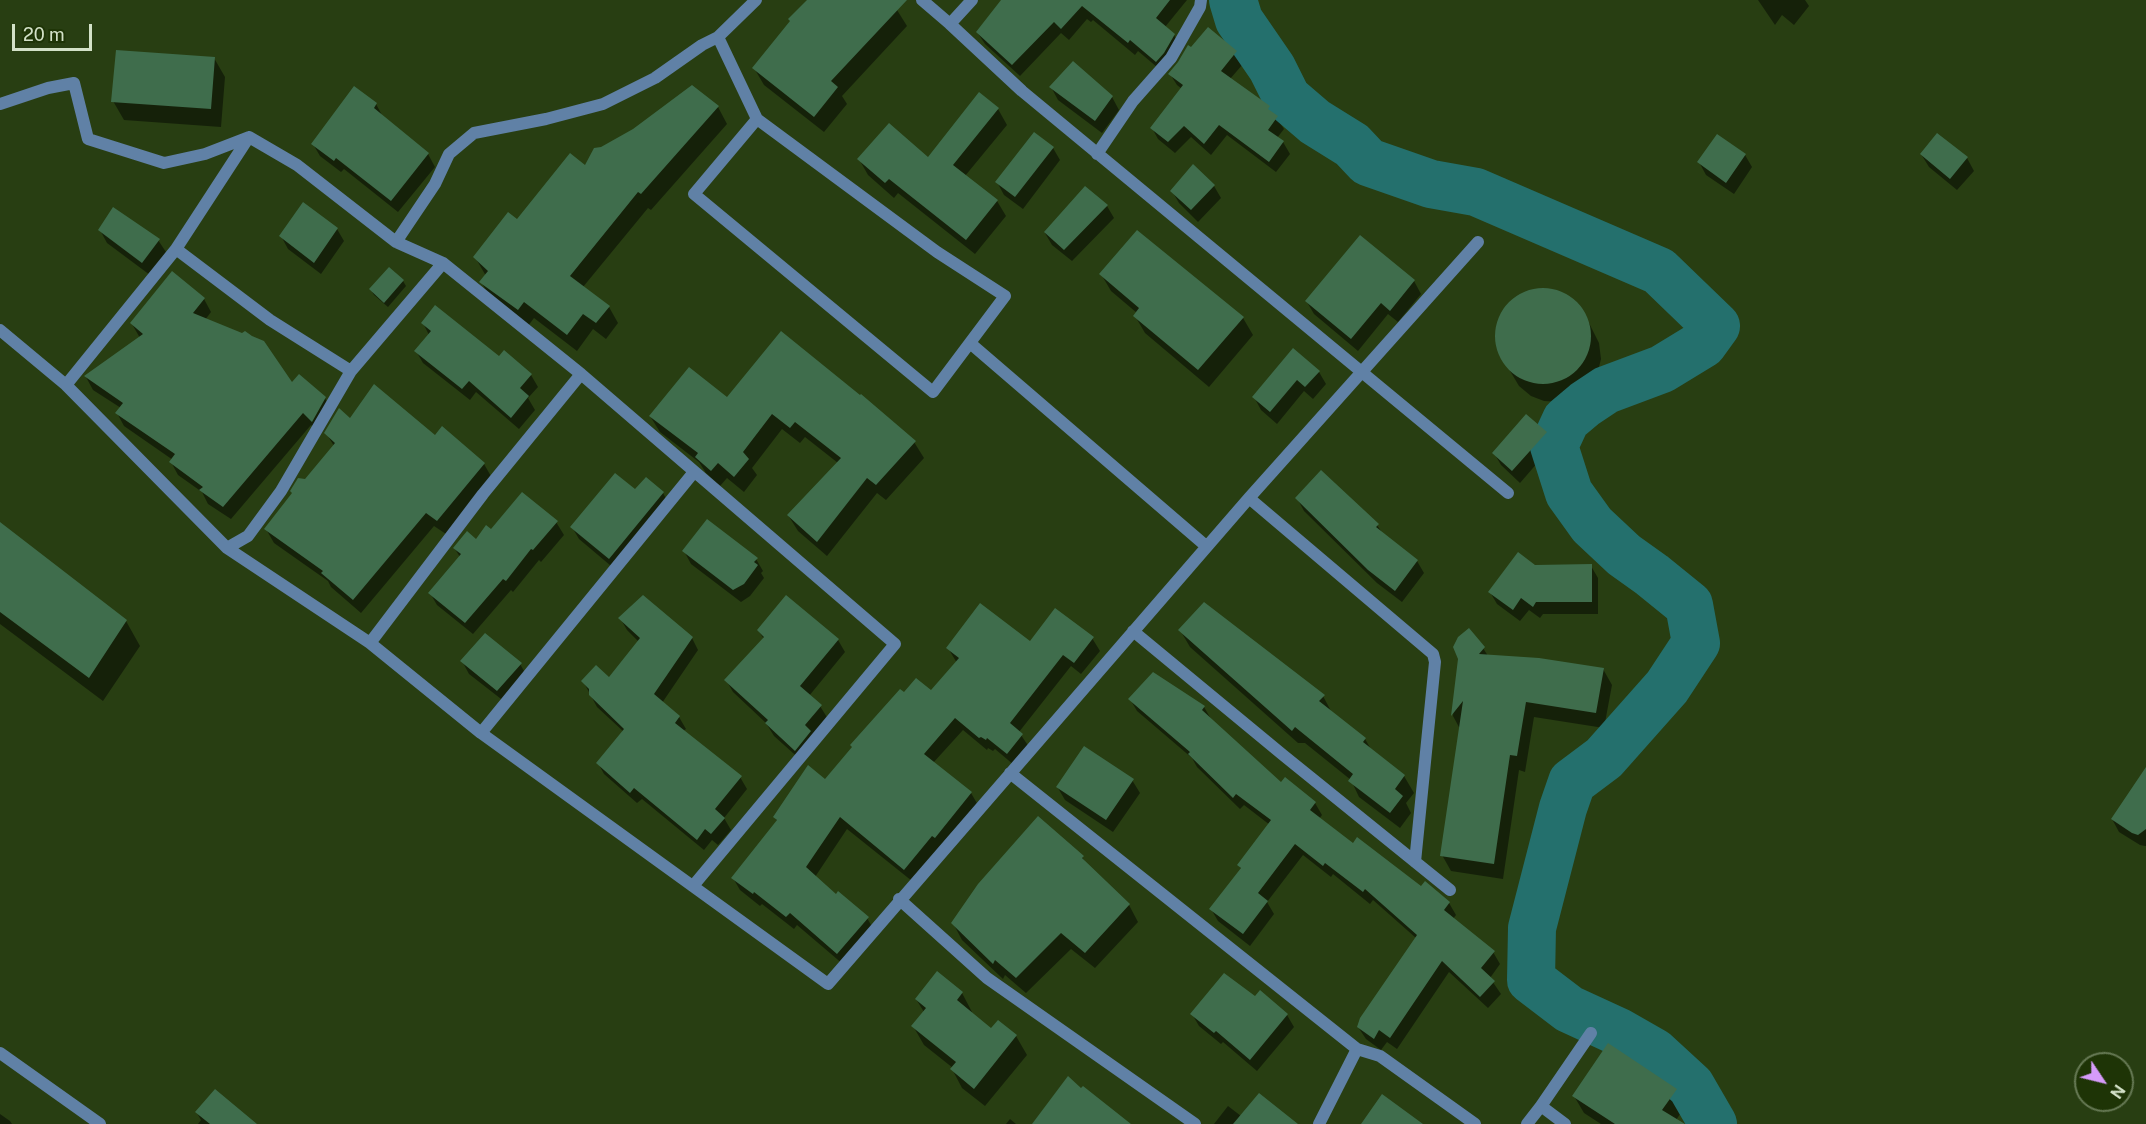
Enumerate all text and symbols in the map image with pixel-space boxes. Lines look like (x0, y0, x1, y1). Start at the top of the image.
scale bar (15, 12, 94, 50)
text: 20 m (23, 24, 65, 45)
north arrow (2074, 1052, 2134, 1112)
text: N (2106, 1081, 2129, 1102)

